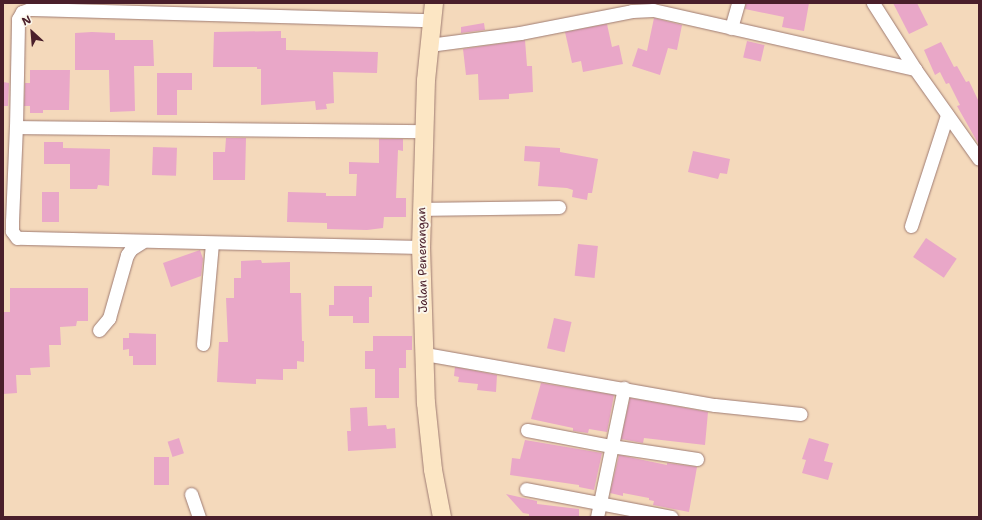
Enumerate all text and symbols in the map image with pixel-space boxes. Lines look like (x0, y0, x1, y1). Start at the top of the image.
north arrow (12, 12, 52, 52)
text: N (19, 12, 34, 29)
street label: Jalan Penerangan (415, 207, 431, 313)

